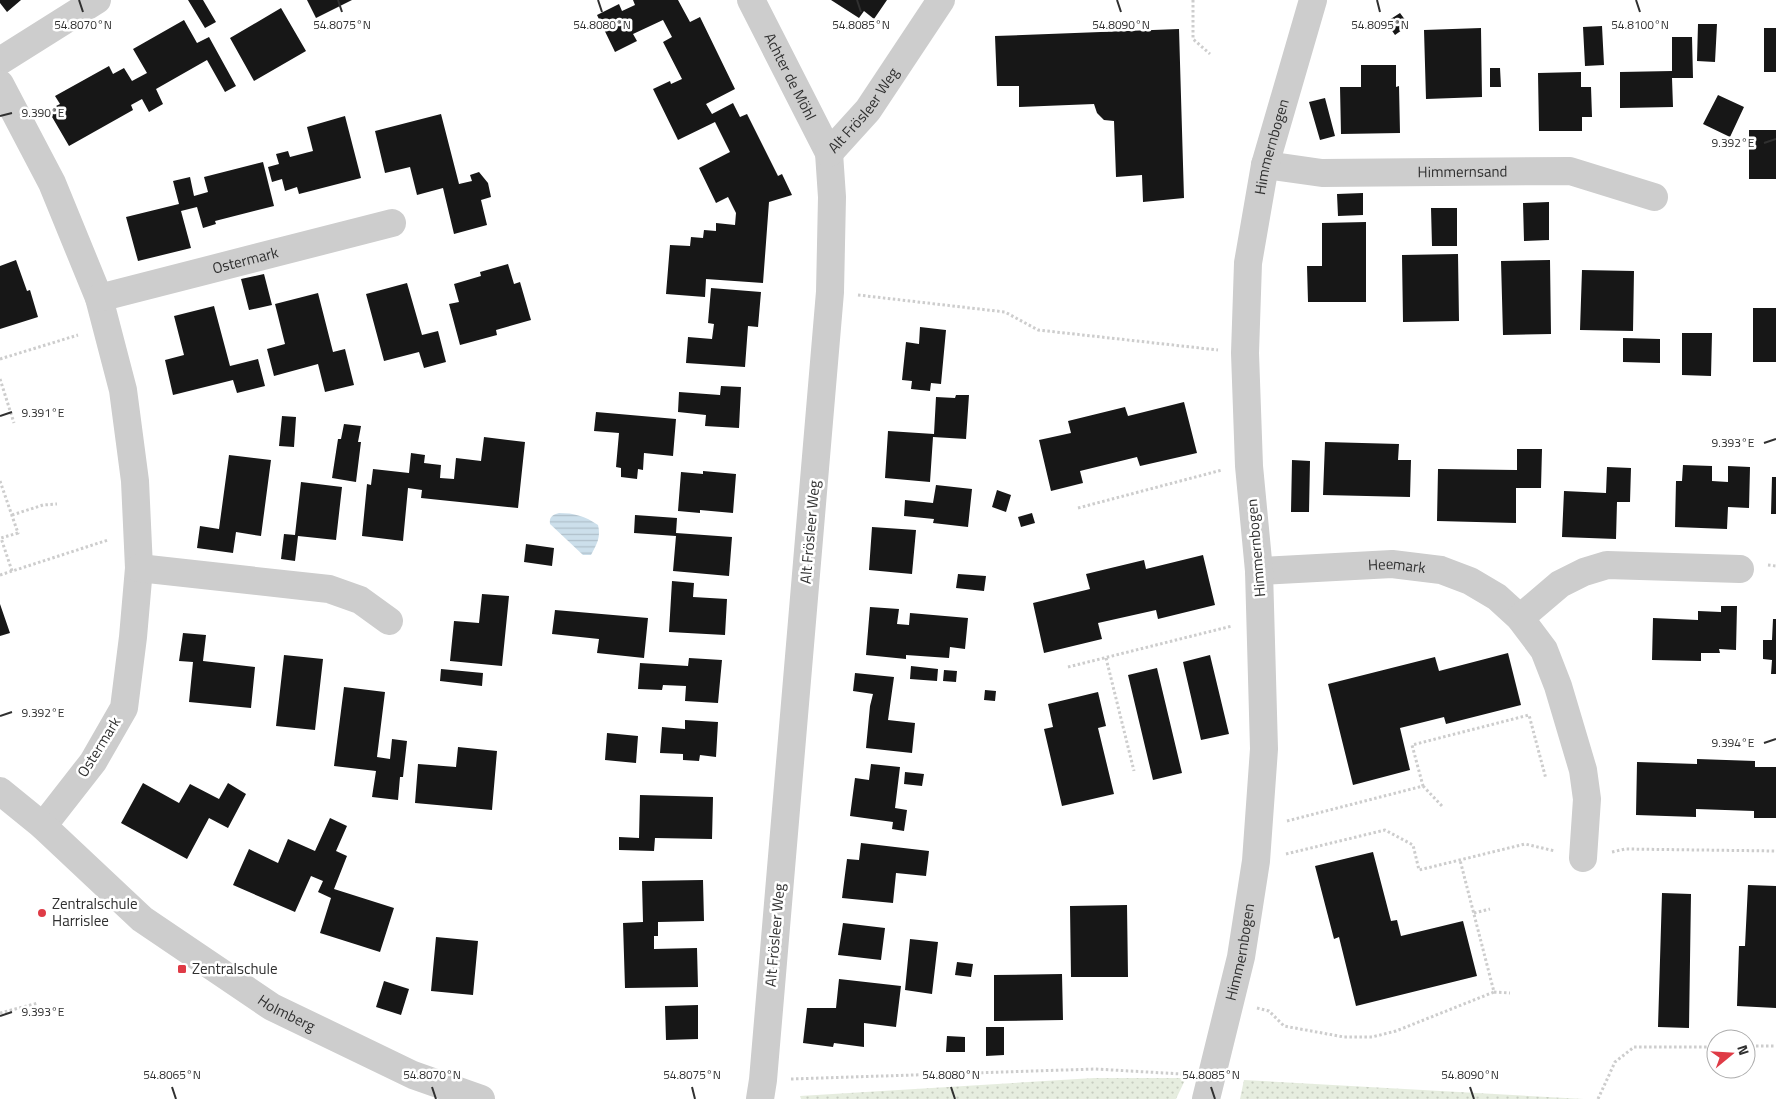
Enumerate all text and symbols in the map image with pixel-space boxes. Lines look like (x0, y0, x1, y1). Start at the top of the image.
text: 54.8070°N (54, 15, 112, 34)
text: 54.8075°N (313, 15, 371, 34)
text: 54.8080°N (573, 15, 631, 34)
text: 54.8085°N (832, 15, 890, 34)
text: 54.8090°N (1092, 15, 1150, 34)
text: 54.8095°N (1351, 15, 1409, 34)
text: 54.8100°N (1611, 15, 1669, 34)
street label: Achter de Möhl (759, 29, 822, 124)
street label: Alt Frösleer Weg (822, 62, 904, 158)
street label: Himmernbogen (1248, 96, 1295, 197)
text: 9.390°E (22, 103, 65, 122)
text: 9.392°E (1712, 133, 1755, 152)
street label: Himmernsand (1417, 160, 1507, 183)
street label: Ostermark (210, 241, 281, 280)
text: 9.391°E (22, 403, 65, 422)
text: 9.393°E (1712, 433, 1755, 452)
street label: Alt Frösleer Weg (794, 479, 826, 585)
street label: Himmernbogen (1240, 498, 1271, 598)
street label: Heemark (1367, 552, 1427, 579)
text: 9.392°E (22, 703, 65, 722)
street label: Ostermark (71, 712, 126, 781)
text: 9.394°E (1712, 733, 1755, 752)
street label: Alt Frösleer Weg (759, 882, 791, 988)
place label: Zentralschule Harrislee (52, 892, 138, 932)
street label: Himmernbogen (1219, 902, 1260, 1003)
marker: Zentralschule Harrislee (36, 907, 48, 919)
place label: Zentralschule (192, 957, 278, 980)
marker: Zentralschule (176, 963, 188, 975)
street label: Holmberg (253, 988, 320, 1037)
text: 9.393°E (22, 1002, 65, 1021)
north arrow (1706, 1029, 1756, 1079)
text: N (1732, 1042, 1755, 1058)
text: 54.8065°N (143, 1065, 201, 1084)
text: 54.8070°N (403, 1065, 461, 1084)
text: 54.8075°N (663, 1065, 721, 1084)
text: 54.8080°N (922, 1065, 980, 1084)
text: 54.8085°N (1182, 1065, 1240, 1084)
text: 54.8090°N (1441, 1065, 1499, 1084)

